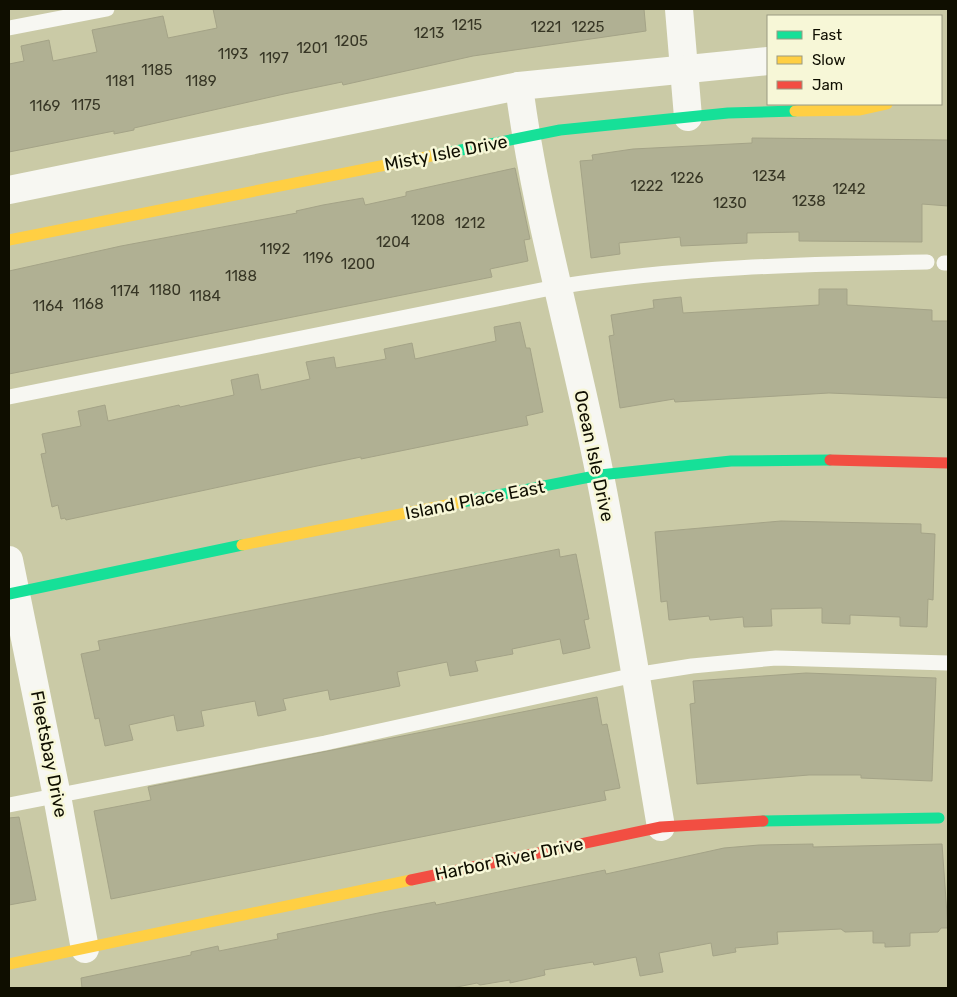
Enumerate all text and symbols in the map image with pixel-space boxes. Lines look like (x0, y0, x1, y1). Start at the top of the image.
legend (767, 15, 942, 105)
house number: 1215 (452, 16, 482, 34)
house number: 1221 (531, 18, 561, 36)
house number: 1225 (572, 18, 605, 36)
house number: 1213 (414, 24, 444, 42)
text: Fast (812, 26, 842, 44)
house number: 1205 (334, 32, 368, 50)
house number: 1201 (296, 39, 328, 57)
house number: 1193 (218, 45, 248, 63)
house number: 1197 (259, 49, 289, 67)
text: Slow (812, 51, 845, 69)
house number: 1185 (141, 61, 173, 79)
house number: 1181 (106, 72, 134, 90)
house number: 1189 (185, 72, 217, 90)
text: Jam (812, 76, 843, 94)
house number: 1175 (71, 96, 101, 114)
house number: 1169 (30, 97, 60, 115)
street label: Misty Isle Drive (383, 130, 509, 176)
house number: 1234 (752, 167, 786, 185)
house number: 1226 (670, 169, 704, 187)
house number: 1222 (631, 177, 664, 195)
house number: 1242 (832, 180, 866, 198)
house number: 1238 (792, 192, 826, 210)
house number: 1230 (713, 194, 747, 212)
house number: 1208 (411, 211, 445, 229)
house number: 1212 (455, 214, 485, 232)
house number: 1204 (376, 233, 410, 251)
house number: 1192 (260, 240, 290, 258)
house number: 1196 (303, 249, 333, 267)
house number: 1200 (341, 255, 375, 273)
house number: 1188 (225, 267, 257, 285)
house number: 1180 (149, 281, 181, 299)
house number: 1174 (110, 282, 140, 300)
house number: 1184 (189, 287, 221, 305)
house number: 1168 (72, 295, 104, 313)
house number: 1164 (32, 297, 64, 315)
street label: Ocean Isle Drive (569, 388, 619, 524)
street label: Island Place East (403, 476, 547, 524)
street label: Fleetsbay Drive (26, 689, 72, 819)
street label: Harbor River Drive (433, 832, 585, 886)

